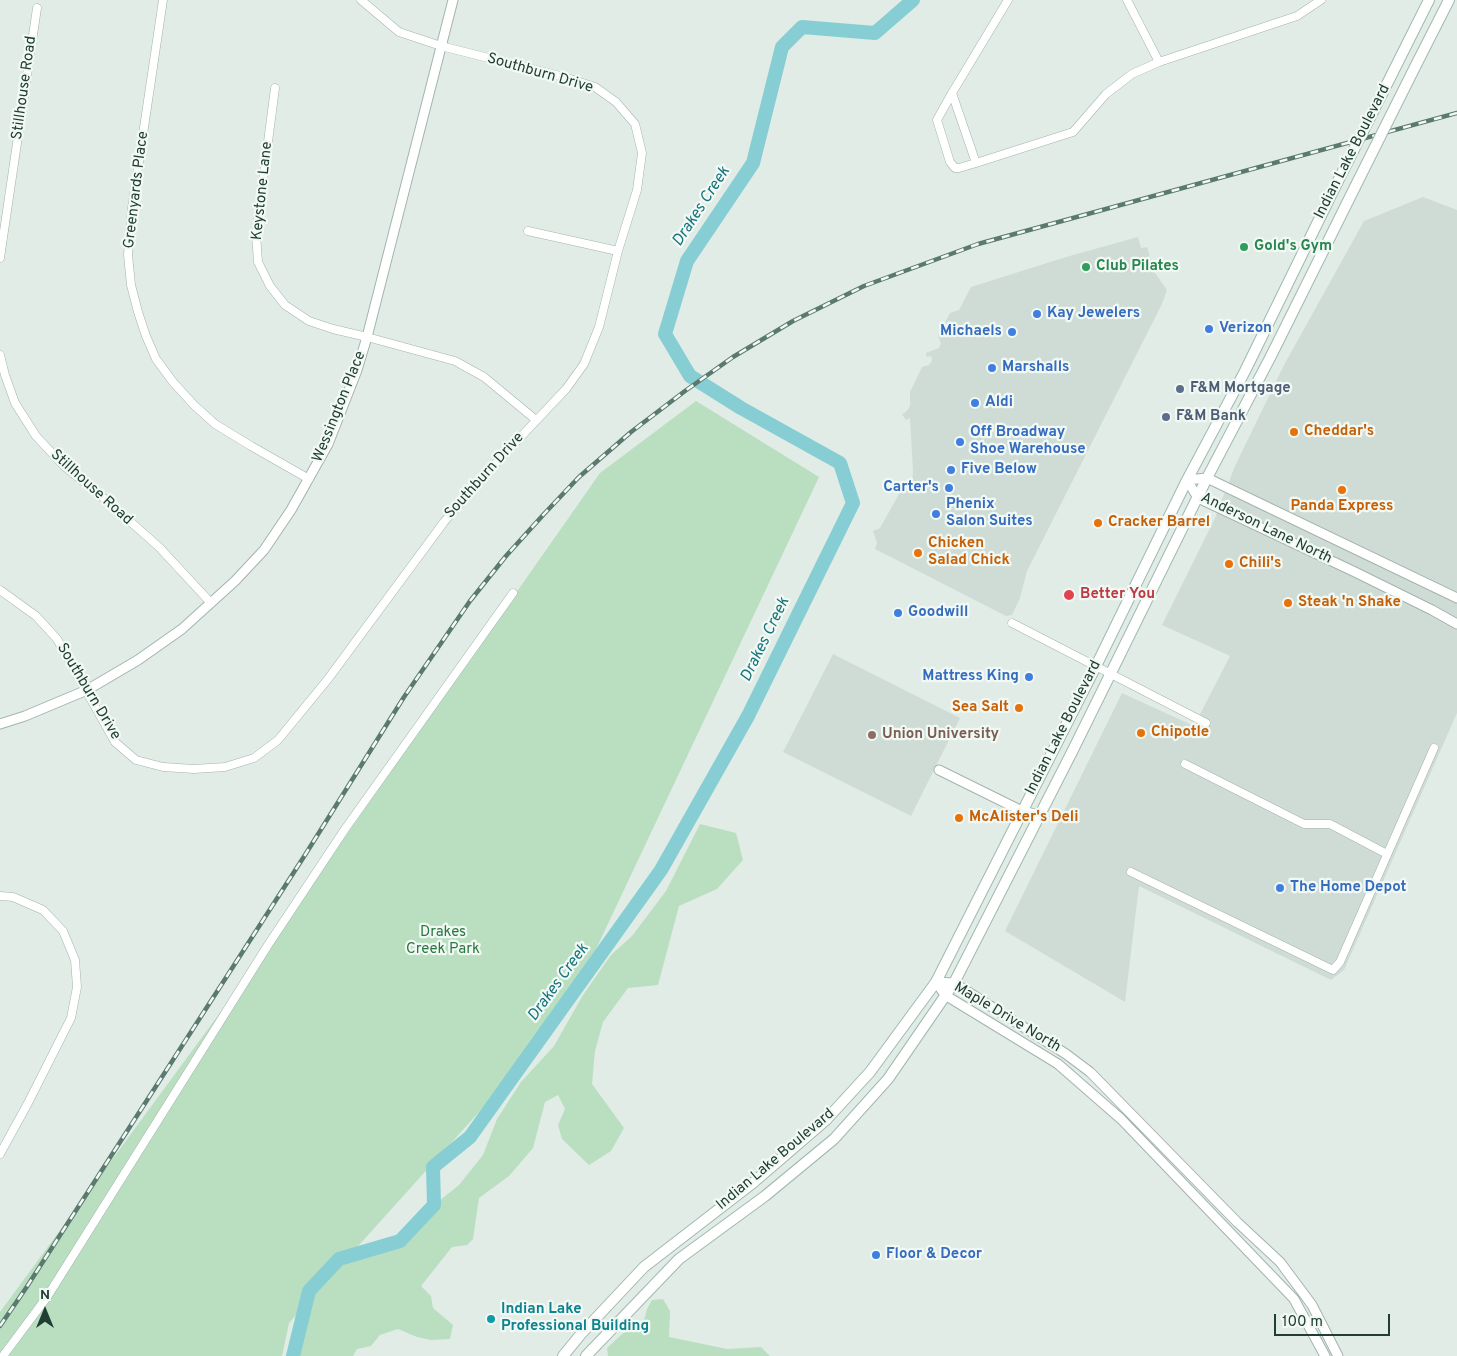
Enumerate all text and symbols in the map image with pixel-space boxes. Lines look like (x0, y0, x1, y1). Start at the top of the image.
street label: Stillhouse Road (9, 35, 41, 141)
street label: Southburn Drive (485, 50, 595, 98)
street label: Indian Lake Boulevard (1311, 82, 1395, 222)
street label: Greenyards Place (121, 130, 153, 250)
street label: Keystone Lane (249, 141, 277, 241)
water label: Drakes Creek (669, 163, 735, 251)
place label: Gold's Gym (1254, 238, 1332, 256)
marker: Gold's Gym (1238, 241, 1250, 253)
place label: Club Pilates (1096, 258, 1179, 276)
marker: Club Pilates (1080, 261, 1092, 273)
place label: Kay Jewelers (1047, 305, 1140, 323)
marker: Kay Jewelers (1031, 308, 1043, 320)
place label: Verizon (1219, 320, 1272, 338)
place label: Michaels (940, 323, 1002, 341)
marker: Verizon (1203, 323, 1215, 335)
marker: Michaels (1006, 326, 1018, 338)
street label: Wessington Place (310, 349, 370, 465)
place label: Marshalls (1002, 359, 1069, 377)
marker: Marshalls (986, 362, 998, 374)
place label: F&M Mortgage (1190, 380, 1291, 398)
marker: F&M Mortgage (1174, 383, 1186, 395)
place label: Aldi (985, 394, 1013, 412)
marker: Aldi (969, 397, 981, 409)
place label: F&M Bank (1176, 408, 1246, 426)
marker: F&M Bank (1160, 411, 1172, 423)
place label: Cheddar's (1304, 423, 1374, 441)
place label: Off Broadway Shoe Warehouse (970, 424, 1086, 459)
marker: Cheddar's (1288, 426, 1300, 438)
street label: Southburn Drive (442, 429, 528, 523)
marker: Off Broadway Shoe Warehouse (954, 436, 966, 448)
street label: Stillhouse Road (46, 446, 136, 530)
place label: Five Below (961, 461, 1037, 479)
marker: Five Below (945, 464, 957, 476)
place label: Carter's (883, 479, 939, 497)
marker: Carter's (943, 482, 955, 494)
marker: Panda Express (1336, 484, 1348, 496)
street label: Anderson Lane North (1197, 489, 1335, 569)
place label: Phenix Salon Suites (946, 496, 1033, 531)
place label: Panda Express (1291, 498, 1393, 516)
marker: Phenix Salon Suites (930, 508, 942, 520)
place label: Cracker Barrel (1108, 514, 1210, 532)
marker: Cracker Barrel (1092, 517, 1104, 529)
place label: Chicken Salad Chick (928, 535, 1010, 570)
marker: Chicken Salad Chick (912, 547, 924, 559)
place label: Chili's (1239, 555, 1281, 573)
marker: Chili's (1223, 558, 1235, 570)
place label: Better You (1080, 586, 1155, 604)
marker: Better You (1062, 588, 1076, 602)
place label: Steak 'n Shake (1298, 594, 1401, 612)
water label: Drakes Creek (737, 595, 795, 685)
marker: Steak 'n Shake (1282, 597, 1294, 609)
place label: Goodwill (908, 604, 968, 622)
marker: Goodwill (892, 607, 904, 619)
street label: Southburn Drive (52, 640, 124, 744)
street label: Indian Lake Boulevard (1022, 658, 1106, 798)
place label: Mattress King (922, 668, 1019, 686)
marker: Mattress King (1023, 671, 1035, 683)
place label: Sea Salt (952, 699, 1009, 717)
marker: Sea Salt (1013, 702, 1025, 714)
place label: Chipotle (1151, 724, 1209, 742)
place label: Union University (882, 726, 999, 744)
marker: Chipotle (1135, 727, 1147, 739)
marker: Union University (866, 729, 878, 741)
place label: McAlister's Deli (969, 809, 1078, 827)
marker: McAlister's Deli (953, 812, 965, 824)
place label: The Home Depot (1290, 879, 1406, 897)
marker: The Home Depot (1274, 882, 1286, 894)
park label: Drakes Creek Park (406, 924, 480, 959)
water label: Drakes Creek (524, 940, 594, 1026)
street label: Maple Drive North (950, 979, 1064, 1057)
street label: Indian Lake Boulevard (713, 1105, 839, 1215)
place label: Floor & Decor (886, 1246, 982, 1264)
marker: Floor & Decor (870, 1249, 882, 1261)
north arrow (20, 1286, 70, 1336)
text: N (40, 1287, 50, 1304)
place label: Indian Lake Professional Building (501, 1301, 649, 1336)
scale bar (1277, 1304, 1393, 1336)
marker: Indian Lake Professional Building (485, 1313, 497, 1325)
text: 100 m (1282, 1313, 1323, 1332)

